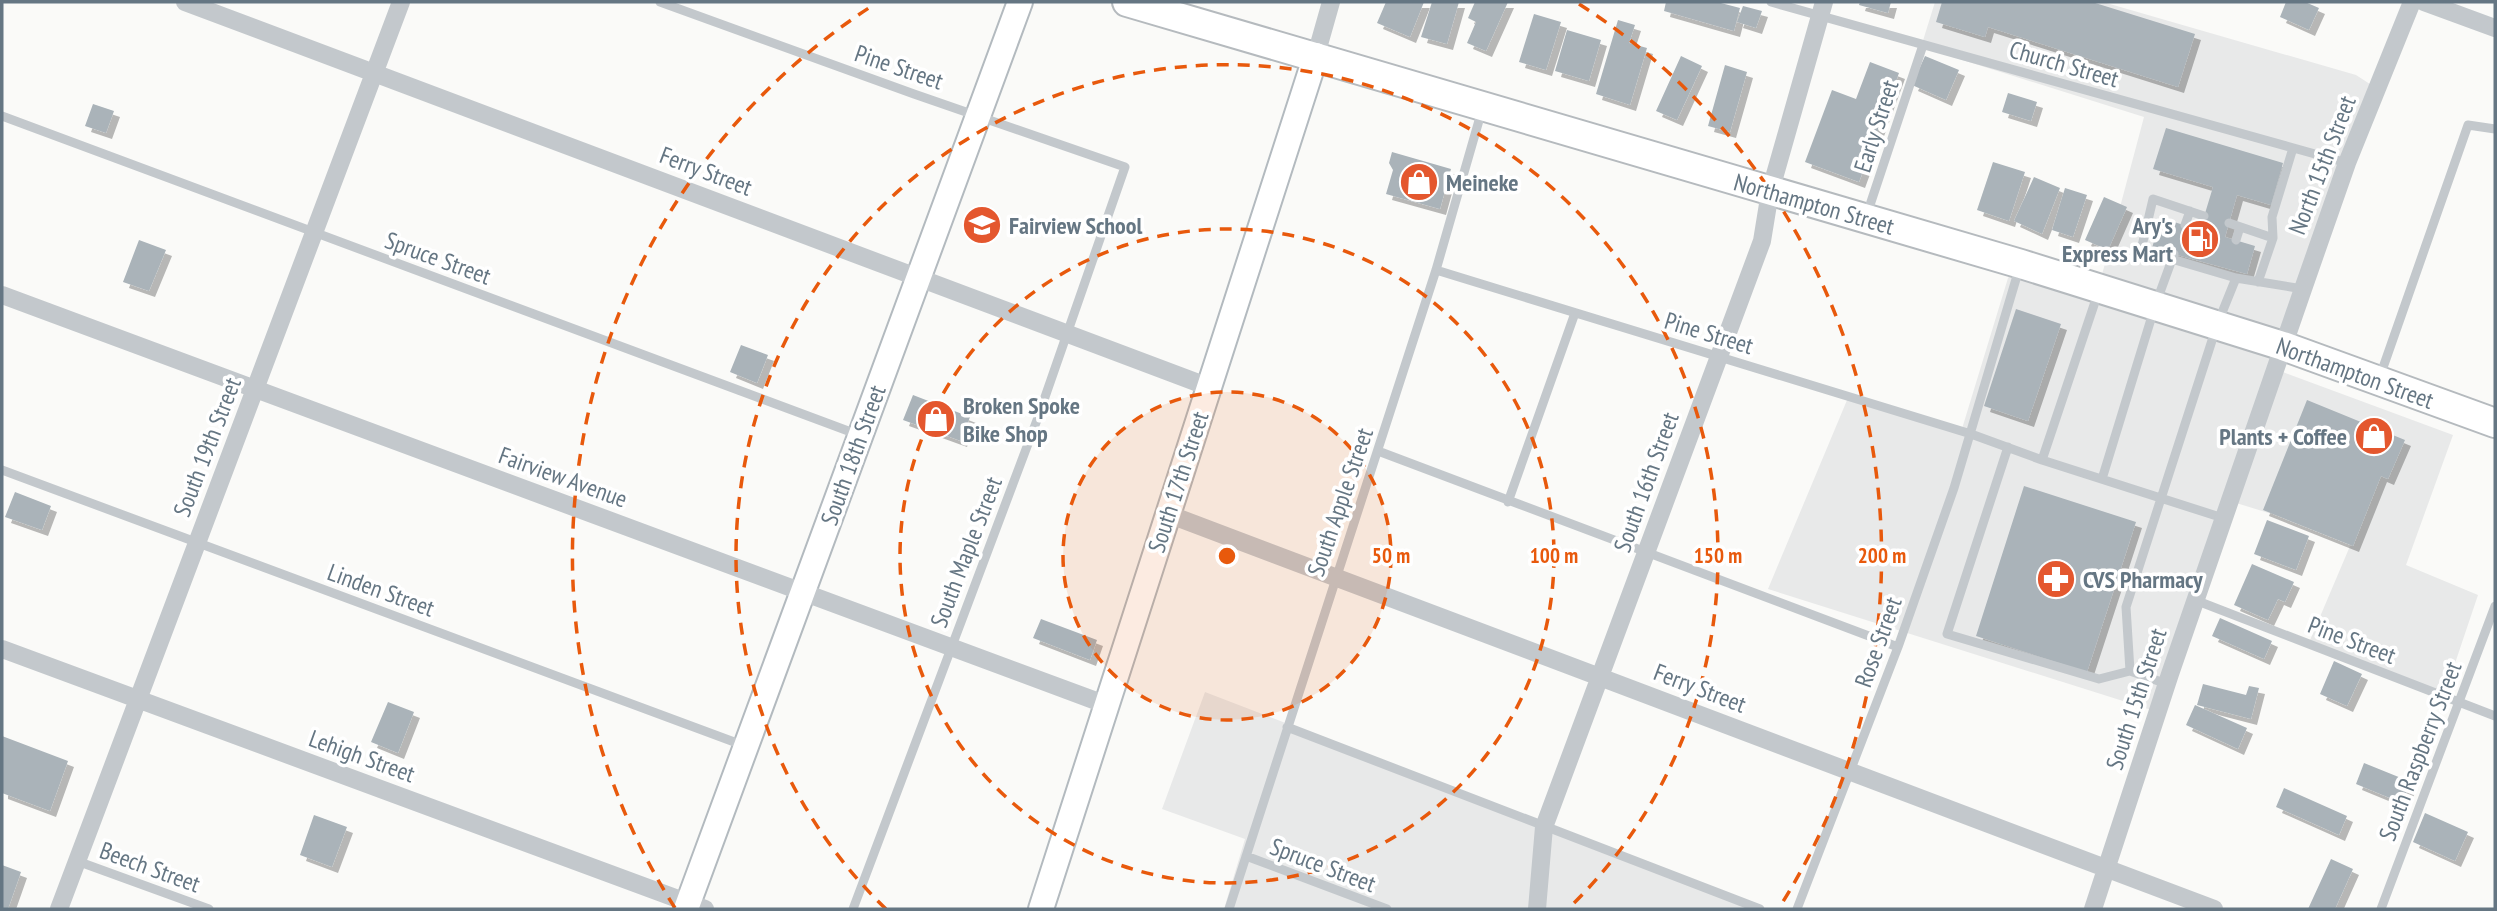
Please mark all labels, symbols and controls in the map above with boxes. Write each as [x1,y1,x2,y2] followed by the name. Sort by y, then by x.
[2006,34,2123,95] street label: Church Street
[851,37,948,97] street label: Pine Street
[1847,76,1906,176] street label: Early Street
[2281,91,2363,239] street label: North 15th Street
[656,139,757,203] street label: Ferry Street
[1398,161,1440,203] shop icon: Meineke
[1730,166,1898,242] street label: Northampton Street
[1446,167,1519,198] place label: Meineke
[961,204,1003,246] school or university icon: Fairview School
[1009,210,1142,241] place label: Fairview School
[2062,210,2173,269] place label: Ary's Express Mart
[2179,218,2221,260] fuel station icon: Ary's Express Mart
[381,225,496,292] street label: Spruce Street
[1661,305,1758,361] street label: Pine Street
[2272,330,2438,416] street label: Northampton Street
[166,373,248,521] street label: South 19th Street
[813,380,893,529] street label: South 18th Street
[963,390,1080,449] place label: Broken Spoke Bike Shop
[915,398,957,440] shop icon: Broken Spoke Bike Shop
[1141,407,1216,557] street label: South 17th Street
[1606,407,1686,556] street label: South 16th Street
[2353,415,2395,457] shop icon: Plants + Coffee
[2219,421,2347,452] place label: Plants + Coffee
[1300,423,1380,580] street label: South Apple Street
[495,439,631,515] street label: Fairview Avenue
[923,472,1009,632] street label: South Maple Street
[1372,542,1410,569] text: 50 m
[1530,542,1578,569] text: 100 m
[1694,542,1742,569] text: 150 m
[1858,542,1906,569] text: 200 m
[1215,544,1239,568] centre of rings
[323,556,439,624] street label: Linden Street
[2035,558,2077,600] pharmacy icon: CVS Pharmacy
[2083,564,2203,595] place label: CVS Pharmacy
[1847,592,1909,691] street label: Rose Street
[2304,609,2401,671] street label: Pine Street
[2099,624,2174,774] street label: South 15th Street
[1650,656,1751,720] street label: Ferry Street
[2372,657,2469,845] street label: South Raspberry Street
[305,723,419,790] street label: Lehigh Street
[1266,831,1381,899] street label: Spruce Street
[96,835,205,900] street label: Beech Street

